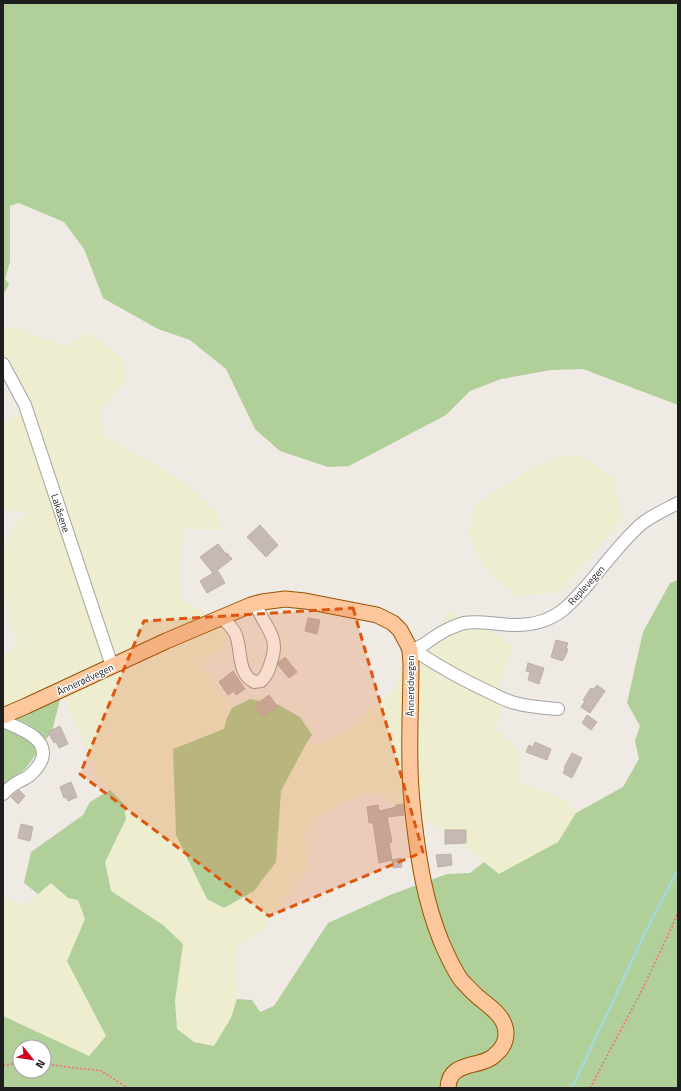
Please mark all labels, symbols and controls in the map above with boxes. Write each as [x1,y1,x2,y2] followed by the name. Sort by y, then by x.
[47,492,74,534] street label: Lakåsene
[564,562,608,609] street label: Replevegen
[403,655,418,717] street label: Ånnerødvegen
[54,660,116,699] street label: Ånnerødvegen
[12,1039,52,1079] north arrow
[32,1057,49,1071] text: N

